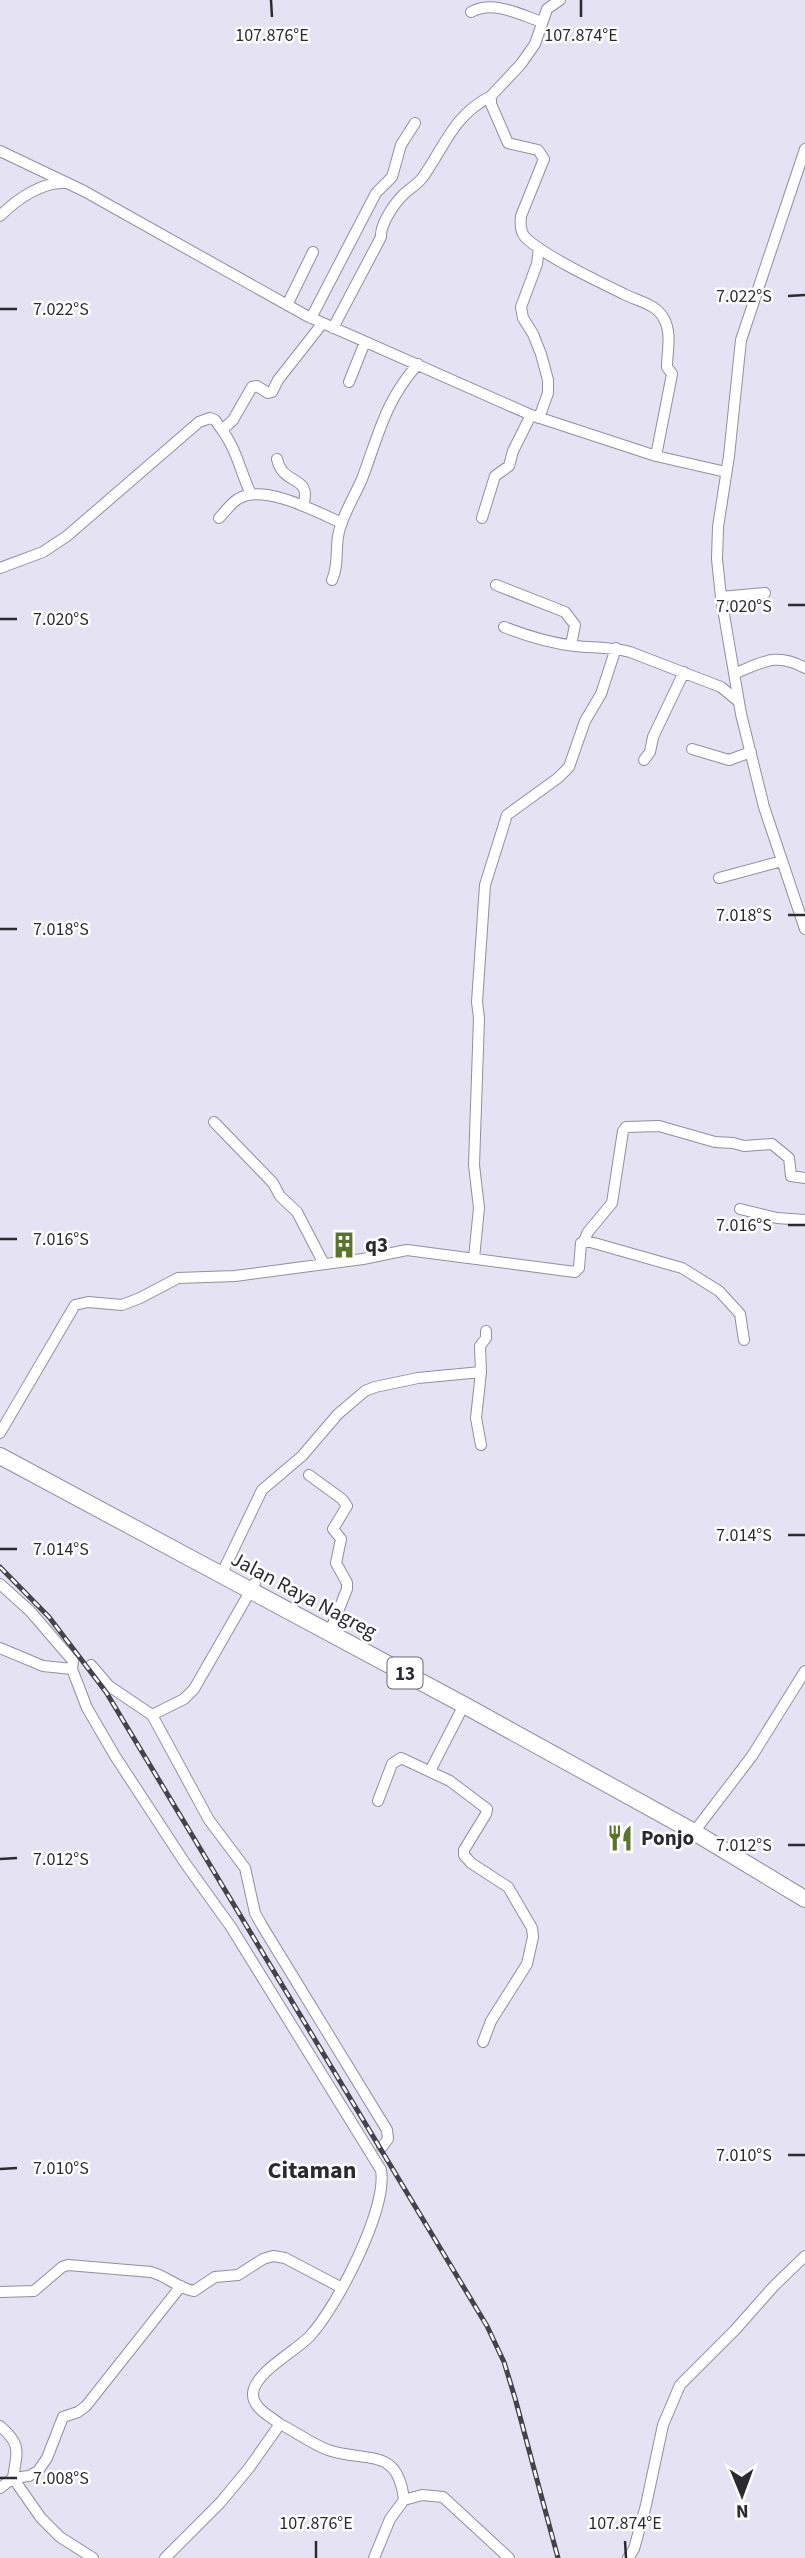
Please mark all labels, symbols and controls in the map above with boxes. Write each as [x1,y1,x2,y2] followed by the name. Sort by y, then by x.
[235,23,309,48] text: 107.876°E
[544,23,618,48] text: 107.874°E
[716,284,772,309] text: 7.022°S
[33,297,89,322] text: 7.022°S
[716,594,772,619] text: 7.020°S
[33,607,89,632] text: 7.020°S
[716,903,772,928] text: 7.018°S
[33,917,89,942] text: 7.018°S
[716,1213,772,1238] text: 7.016°S
[33,1227,89,1252] text: 7.016°S
[329,1230,359,1260] building icon: q3
[365,1230,388,1260] place label: q3
[716,1523,772,1548] text: 7.014°S
[33,1537,89,1562] text: 7.014°S
[226,1544,383,1646] street label: Jalan Raya Nagreg
[388,1658,422,1688] road number: 13
[605,1823,635,1853] restaurant icon: Ponjo
[641,1823,694,1853] place label: Ponjo
[716,1833,772,1858] text: 7.012°S
[33,1847,89,1872] text: 7.012°S
[716,2143,772,2168] text: 7.010°S
[268,2153,356,2188] district label: Citaman
[33,2156,89,2181] text: 7.010°S
[707,2460,777,2530] north arrow
[33,2466,89,2491] text: 7.008°S
[736,2497,749,2524] text: N
[279,2511,353,2536] text: 107.876°E
[588,2511,662,2536] text: 107.874°E

